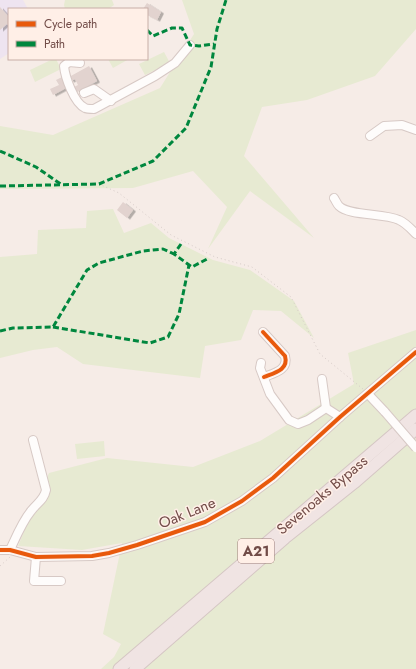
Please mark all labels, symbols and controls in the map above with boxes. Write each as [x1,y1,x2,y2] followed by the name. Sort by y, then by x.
[8,8,148,60] legend
[44,15,97,33] text: Cycle path
[44,35,65,53] text: Path
[272,450,372,540] street label: Sevenoaks Bypass
[155,492,219,534] street label: Oak Lane
[238,539,274,563] road number: A21

